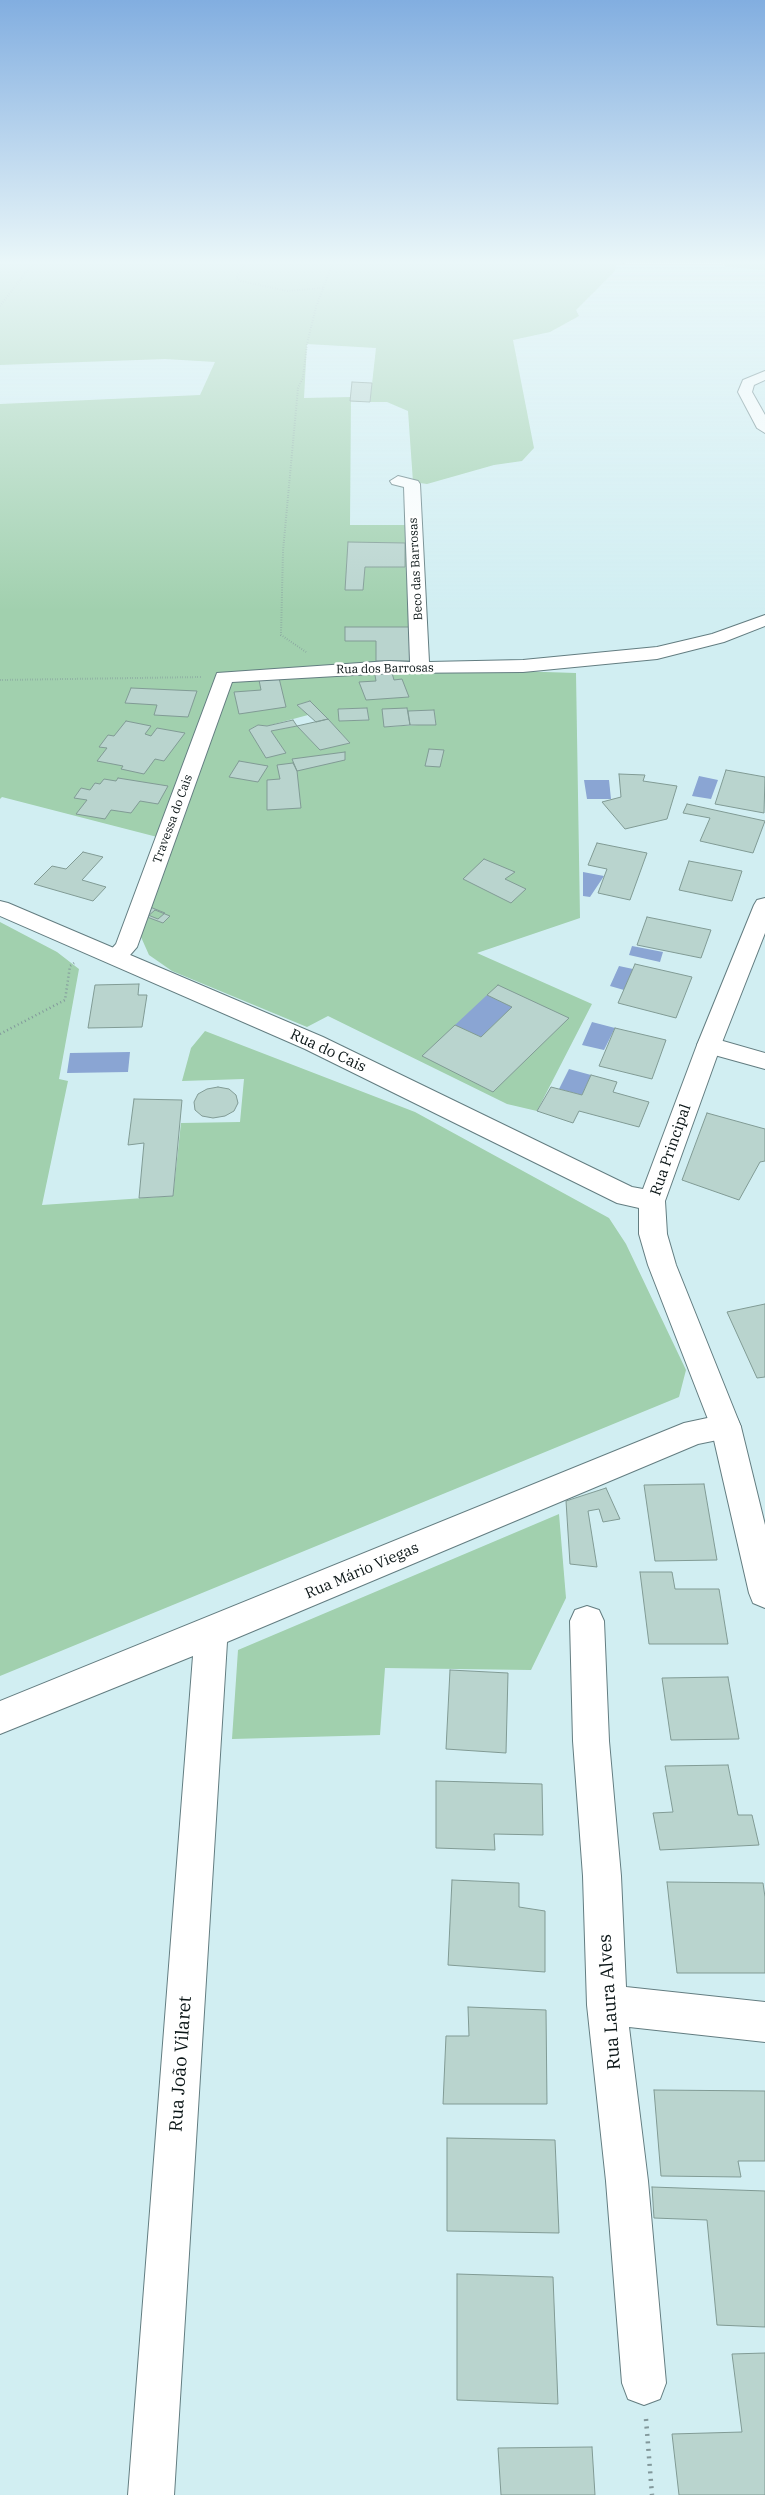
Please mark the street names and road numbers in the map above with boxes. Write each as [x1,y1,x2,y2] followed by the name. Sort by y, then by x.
[406,517,426,621] street label: Beco das Barrosas
[336,661,434,677] street label: Rua dos Barrosas
[150,772,196,866] street label: Travessa do Cais
[287,1026,369,1076] street label: Rua do Cais
[647,1102,695,1198] street label: Rua Principal
[303,1539,421,1603] street label: Rua Mário Viegas
[594,1933,626,2071] street label: Rua Laura Alves
[165,1995,197,2133] street label: Rua João Vilaret

